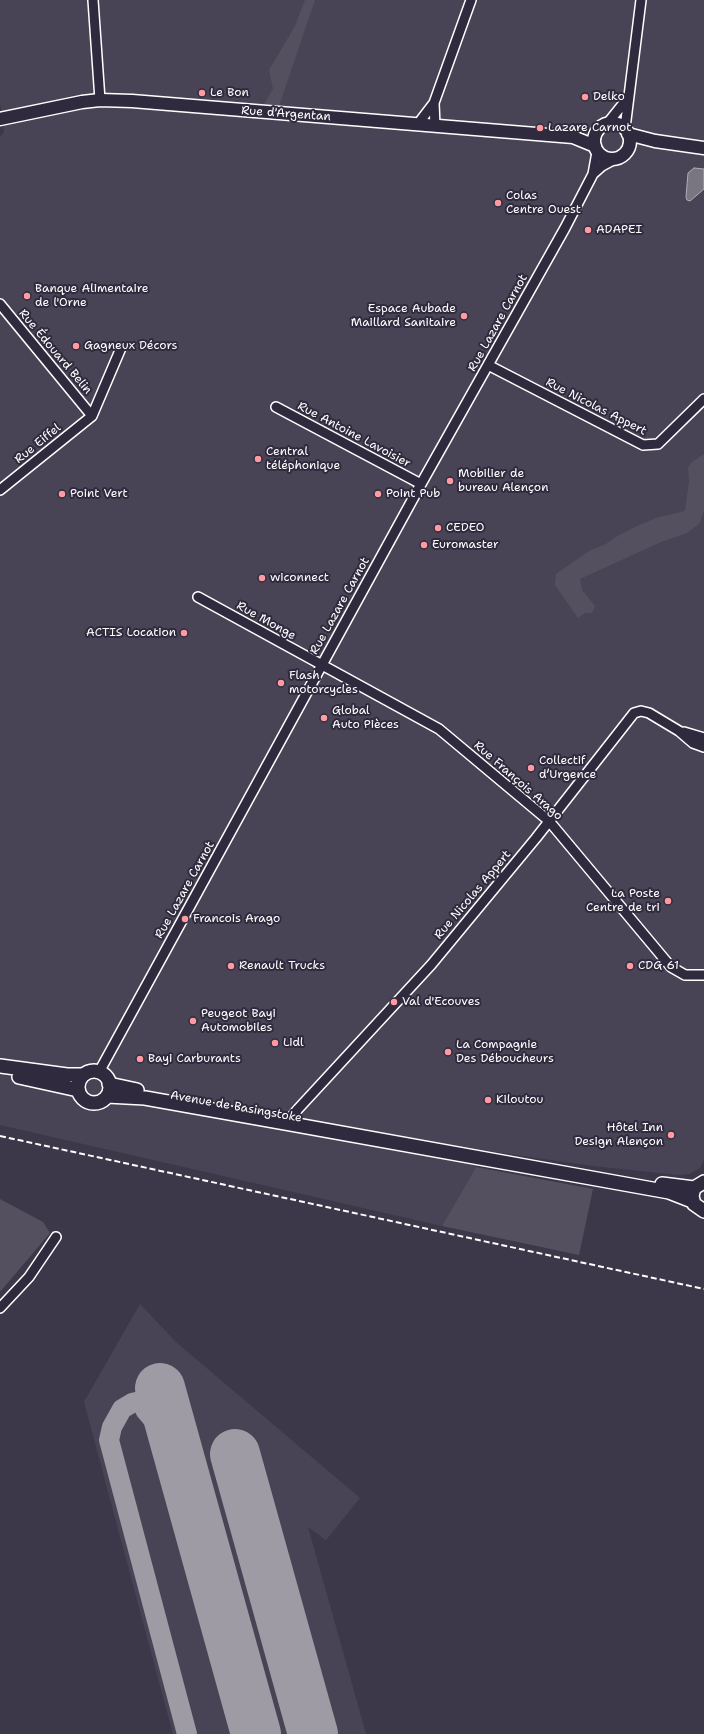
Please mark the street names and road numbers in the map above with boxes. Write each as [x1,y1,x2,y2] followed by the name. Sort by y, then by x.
[241,104,331,124] street label: Rue d'Argentan
[465,272,531,374] street label: Rue Lazare Carnot
[15,307,95,397] street label: Rue Édouard Belin
[543,375,649,439] street label: Rue Nicolas Appert
[295,399,413,471] street label: Rue Antoine Lavoisier
[12,421,64,467] street label: Rue Eiffel
[307,555,373,657] street label: Rue Lazare Carnot
[234,599,298,643] street label: Rue Monge
[471,739,565,823] street label: Rue François Arago
[152,839,218,941] street label: Rue Lazare Carnot
[432,848,514,942] street label: Rue Nicolas Appert
[169,1088,303,1126] street label: Avenue de Basingstoke

